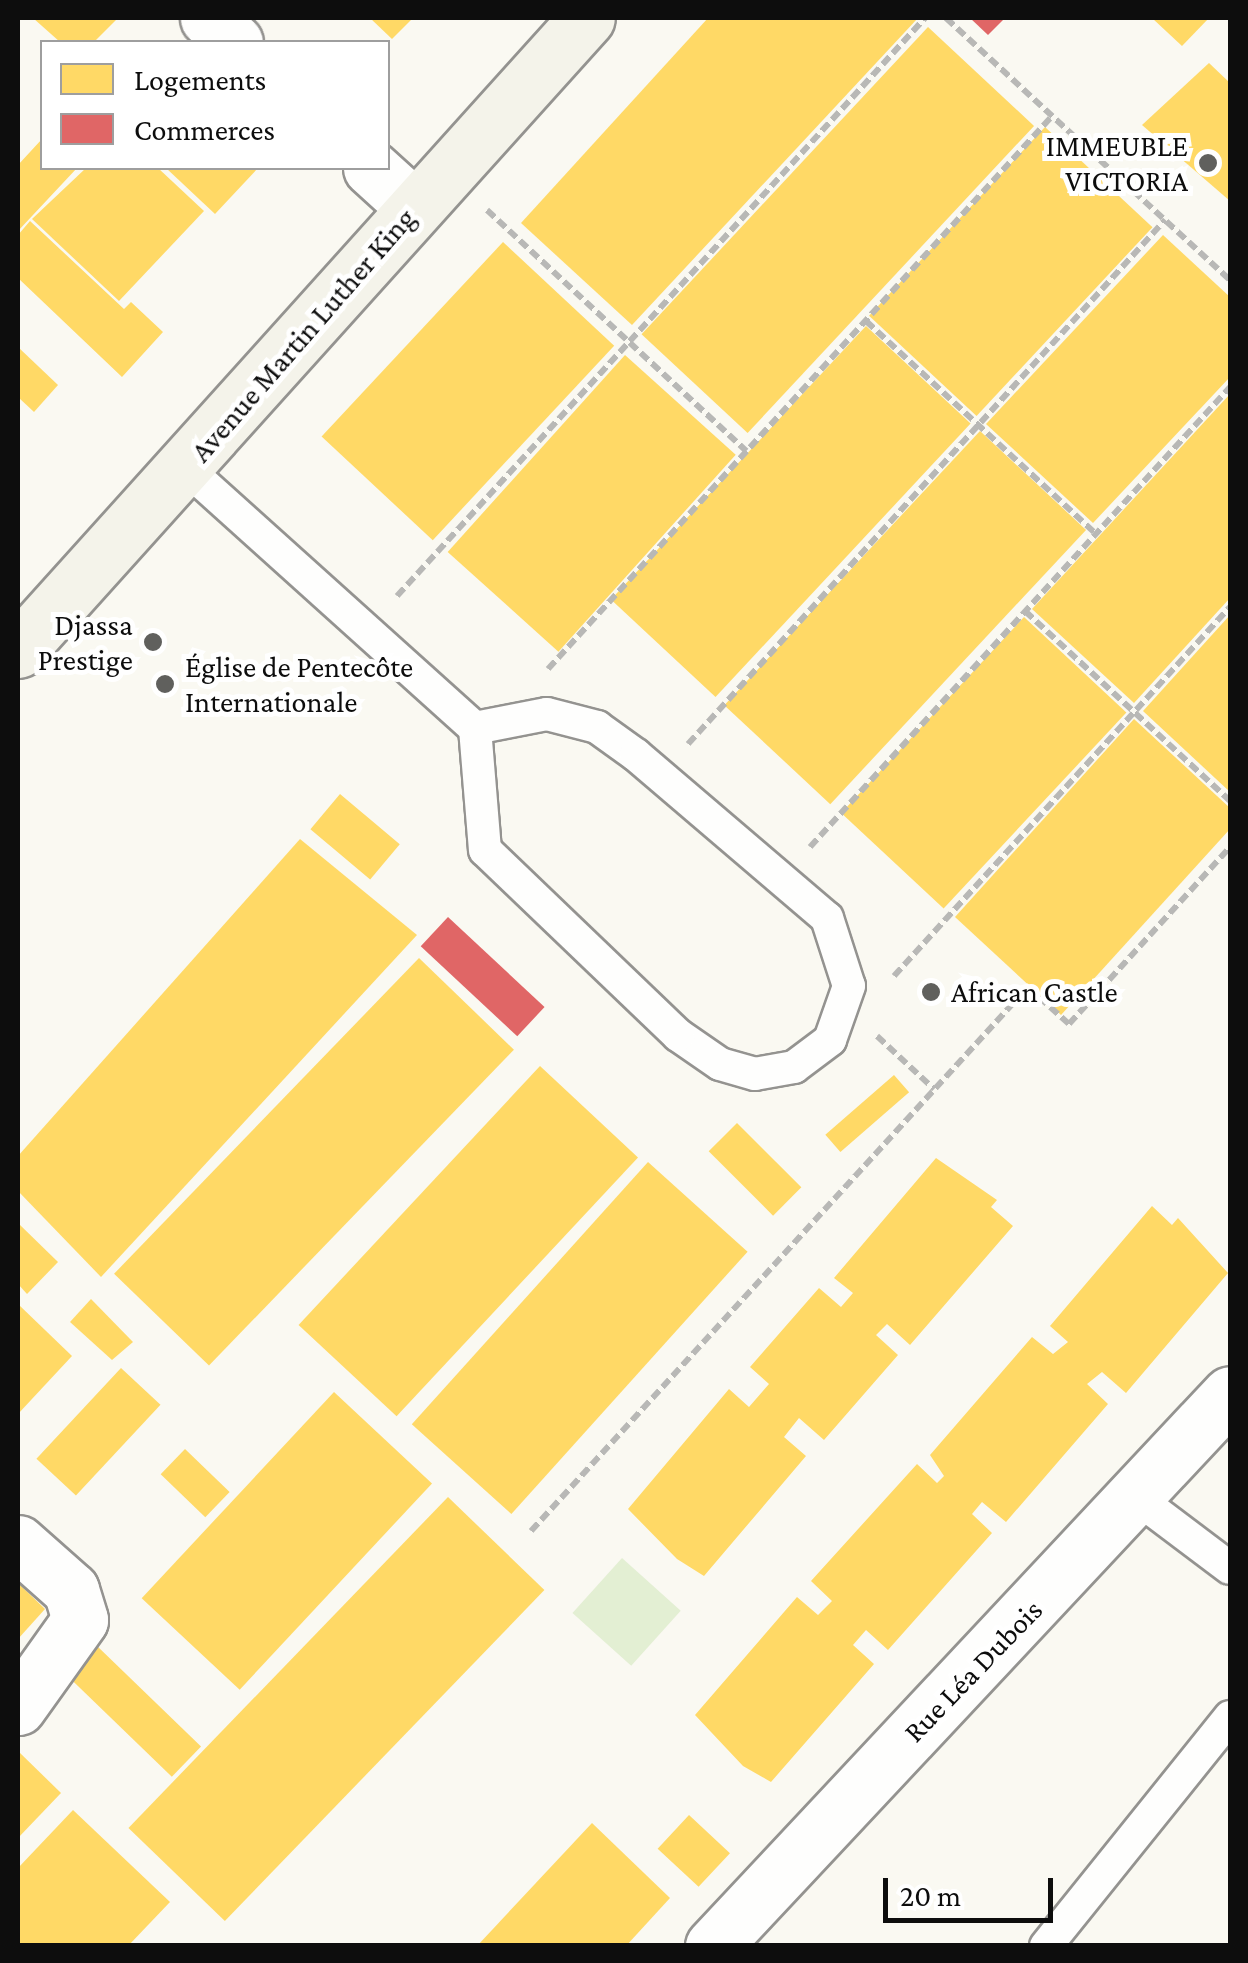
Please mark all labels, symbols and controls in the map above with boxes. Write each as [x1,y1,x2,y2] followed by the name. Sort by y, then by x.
[40,40,390,170] legend
[134,63,266,96] text: Logements
[134,113,275,146] text: Commerces
[1046,128,1188,198] place label: IMMEUBLE VICTORIA
[1197,152,1219,174] marker: IMMEUBLE VICTORIA
[183,201,423,469] street label: Avenue Martin Luther King
[38,607,133,678] place label: Djassa Prestige
[142,631,164,653] marker: Djassa Prestige
[185,649,413,720] place label: Église de Pentecôte Internationale
[154,673,176,695] marker: Église de Pentecôte Internationale
[951,974,1118,1010] place label: African Castle
[920,981,942,1003] marker: African Castle
[896,1592,1050,1750] street label: Rue Léa Dubois
[888,1858,1058,1920] scale bar
[900,1879,961,1912] text: 20 m

